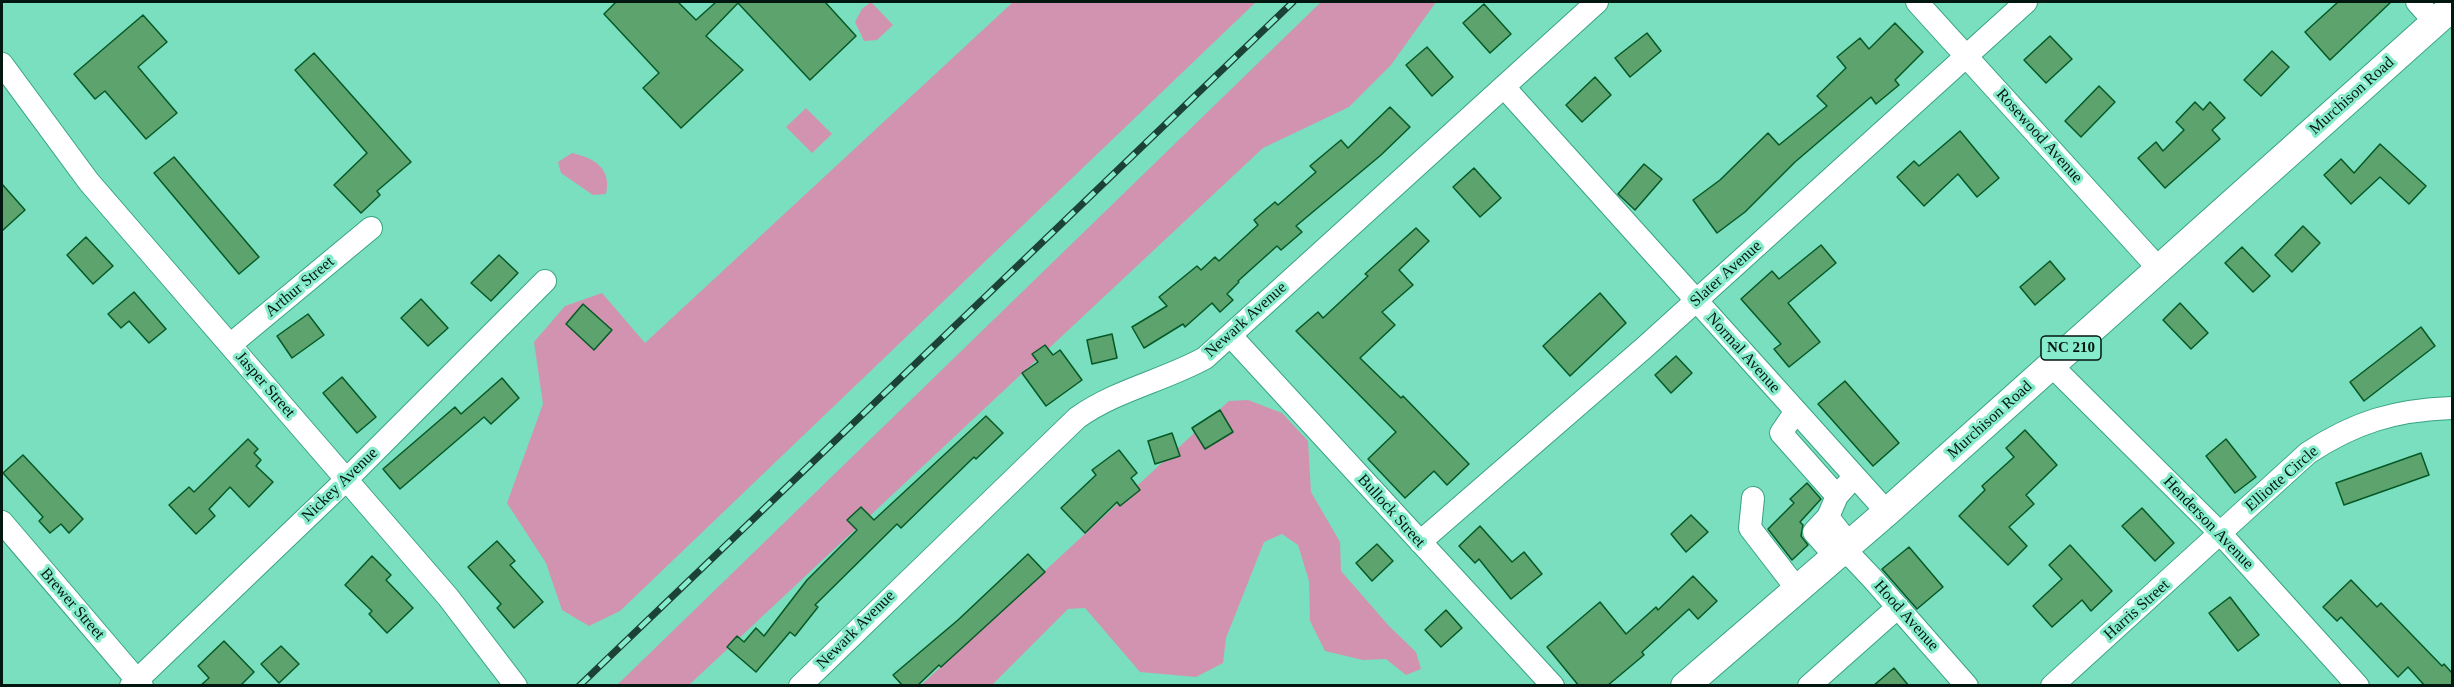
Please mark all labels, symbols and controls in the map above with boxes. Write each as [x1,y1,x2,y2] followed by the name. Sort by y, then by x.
[2306,53,2398,139] street label: Murchison Road
[1992,85,2086,187] street label: Rosewood Avenue
[1686,237,1766,311] street label: Slater Avenue
[262,253,338,321] street label: Arthur Street
[1201,278,1291,362] street label: Newark Avenue
[1702,309,1784,397] street label: Normal Avenue
[2041,336,2101,360] road number: NC 210
[231,348,299,422] street label: Jasper Street
[1944,377,2036,463] street label: Murchison Road
[2242,442,2322,516] street label: Elliotte Circle
[298,444,382,526] street label: Nickey Avenue
[1353,470,1429,552] street label: Bullock Street
[2159,472,2257,574] street label: Henderson Avenue
[36,564,108,644] street label: Brewer Street
[2100,576,2174,644] street label: Harris Street
[1869,577,1943,655] street label: Hood Avenue
[813,587,899,673] street label: Newark Avenue

